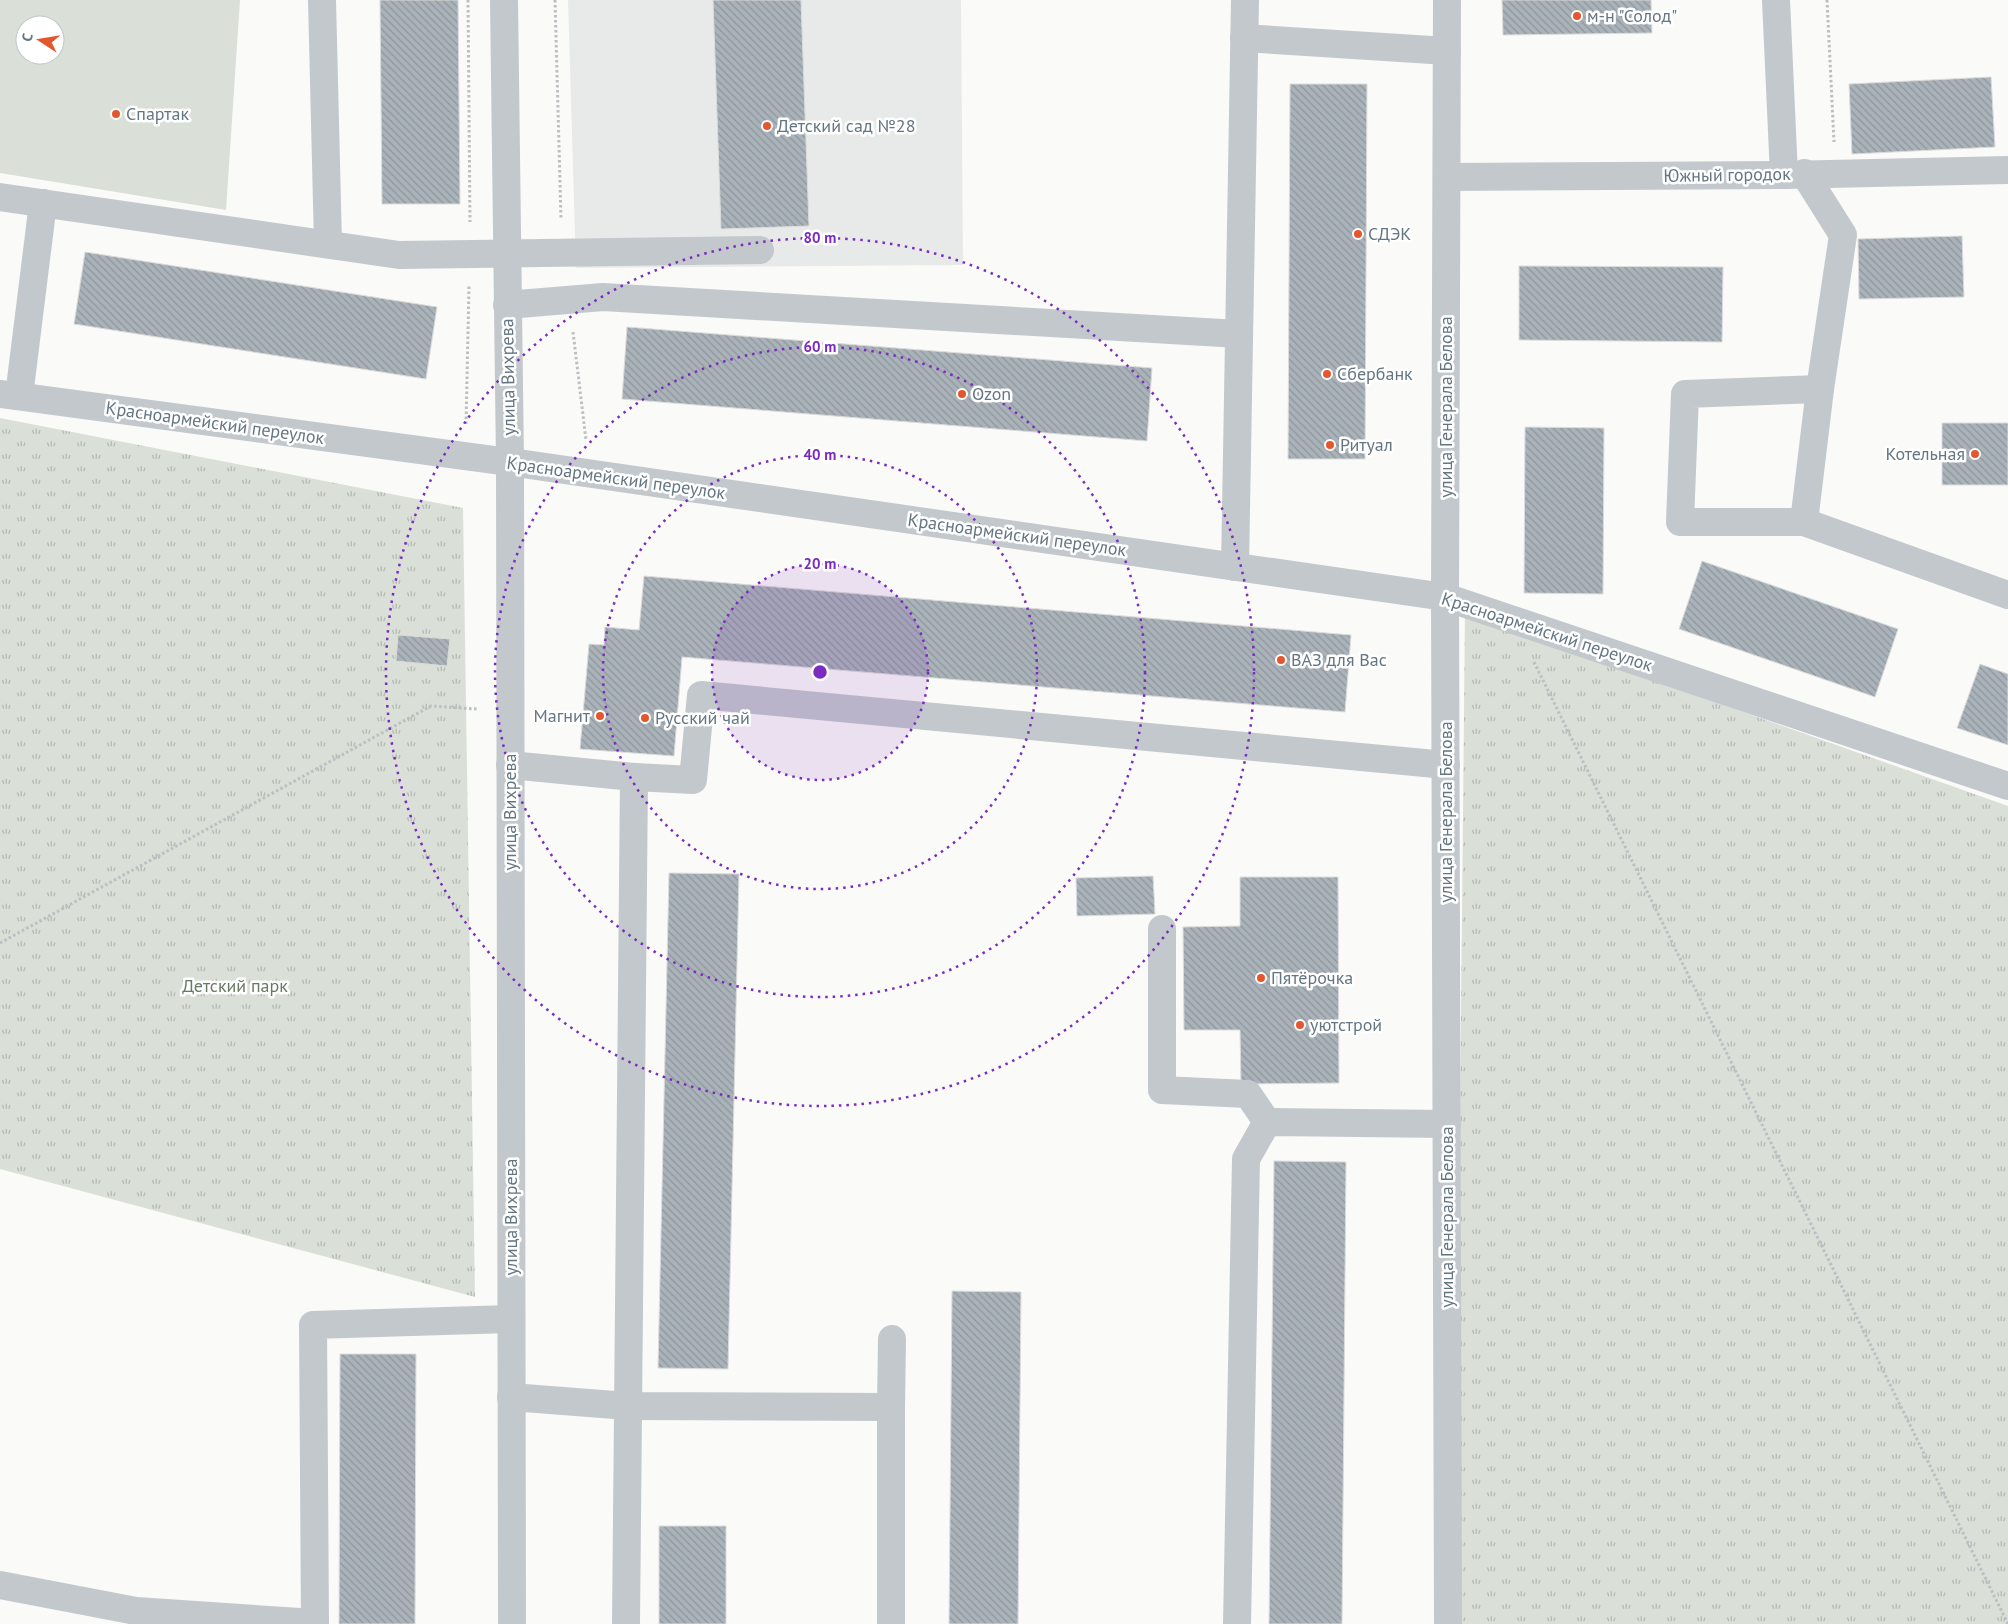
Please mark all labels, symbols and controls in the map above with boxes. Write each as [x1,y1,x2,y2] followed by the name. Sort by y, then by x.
[1587,4,1677,27] place label: м-н "Солод"
[1571,10,1583,22] marker: м-н "Солод"
[15,15,65,65] north arrow
[18,31,37,43] text: С
[126,102,189,125] place label: Спартак
[110,108,122,120] marker: Спартак
[777,114,915,137] place label: Детский сад №28
[761,120,773,132] marker: Детский сад №28
[1663,162,1791,187] street label: Южный городок
[1368,222,1411,245] place label: СДЭК
[804,228,836,247] text: 80 m
[1352,228,1364,240] marker: СДЭК
[1434,316,1457,498] street label: улица Генерала Белова
[495,318,520,436] street label: улица Вихрева
[804,337,836,356] text: 60 m
[1337,362,1413,385] place label: Сбербанк
[1321,368,1333,380] marker: Сбербанк
[972,382,1011,405] place label: Ozon
[956,388,968,400] marker: Ozon
[104,396,326,449] street label: Красноармейский переулок
[1340,433,1393,456] place label: Ритуал
[1324,439,1336,451] marker: Ритуал
[1886,442,1965,465] place label: Котельная
[804,445,836,464] text: 40 m
[1969,448,1981,460] marker: Котельная
[505,451,727,504] street label: Красноармейский переулок
[906,508,1128,561] street label: Красноармейский переулок
[804,554,836,573] text: 20 m
[1439,587,1656,677] street label: Красноармейский переулок
[1291,648,1387,671] place label: ВАЗ для Вас
[1275,654,1287,666] marker: ВАЗ для Вас
[811,663,829,681] centre of rings
[533,704,591,727] place label: Магнит
[655,706,750,729] place label: Русский чай
[594,710,606,722] marker: Магнит
[639,712,651,724] marker: Русский чай
[1434,721,1457,903] street label: улица Генерала Белова
[498,753,521,871] street label: улица Вихрева
[1271,966,1353,989] place label: Пятёрочка
[1255,972,1267,984] marker: Пятёрочка
[182,974,288,997] park label: Детский парк
[1310,1013,1382,1036] place label: уютстрой
[1294,1019,1306,1031] marker: уютстрой
[1435,1126,1458,1308] street label: улица Генерала Белова
[499,1158,522,1276] street label: улица Вихрева

